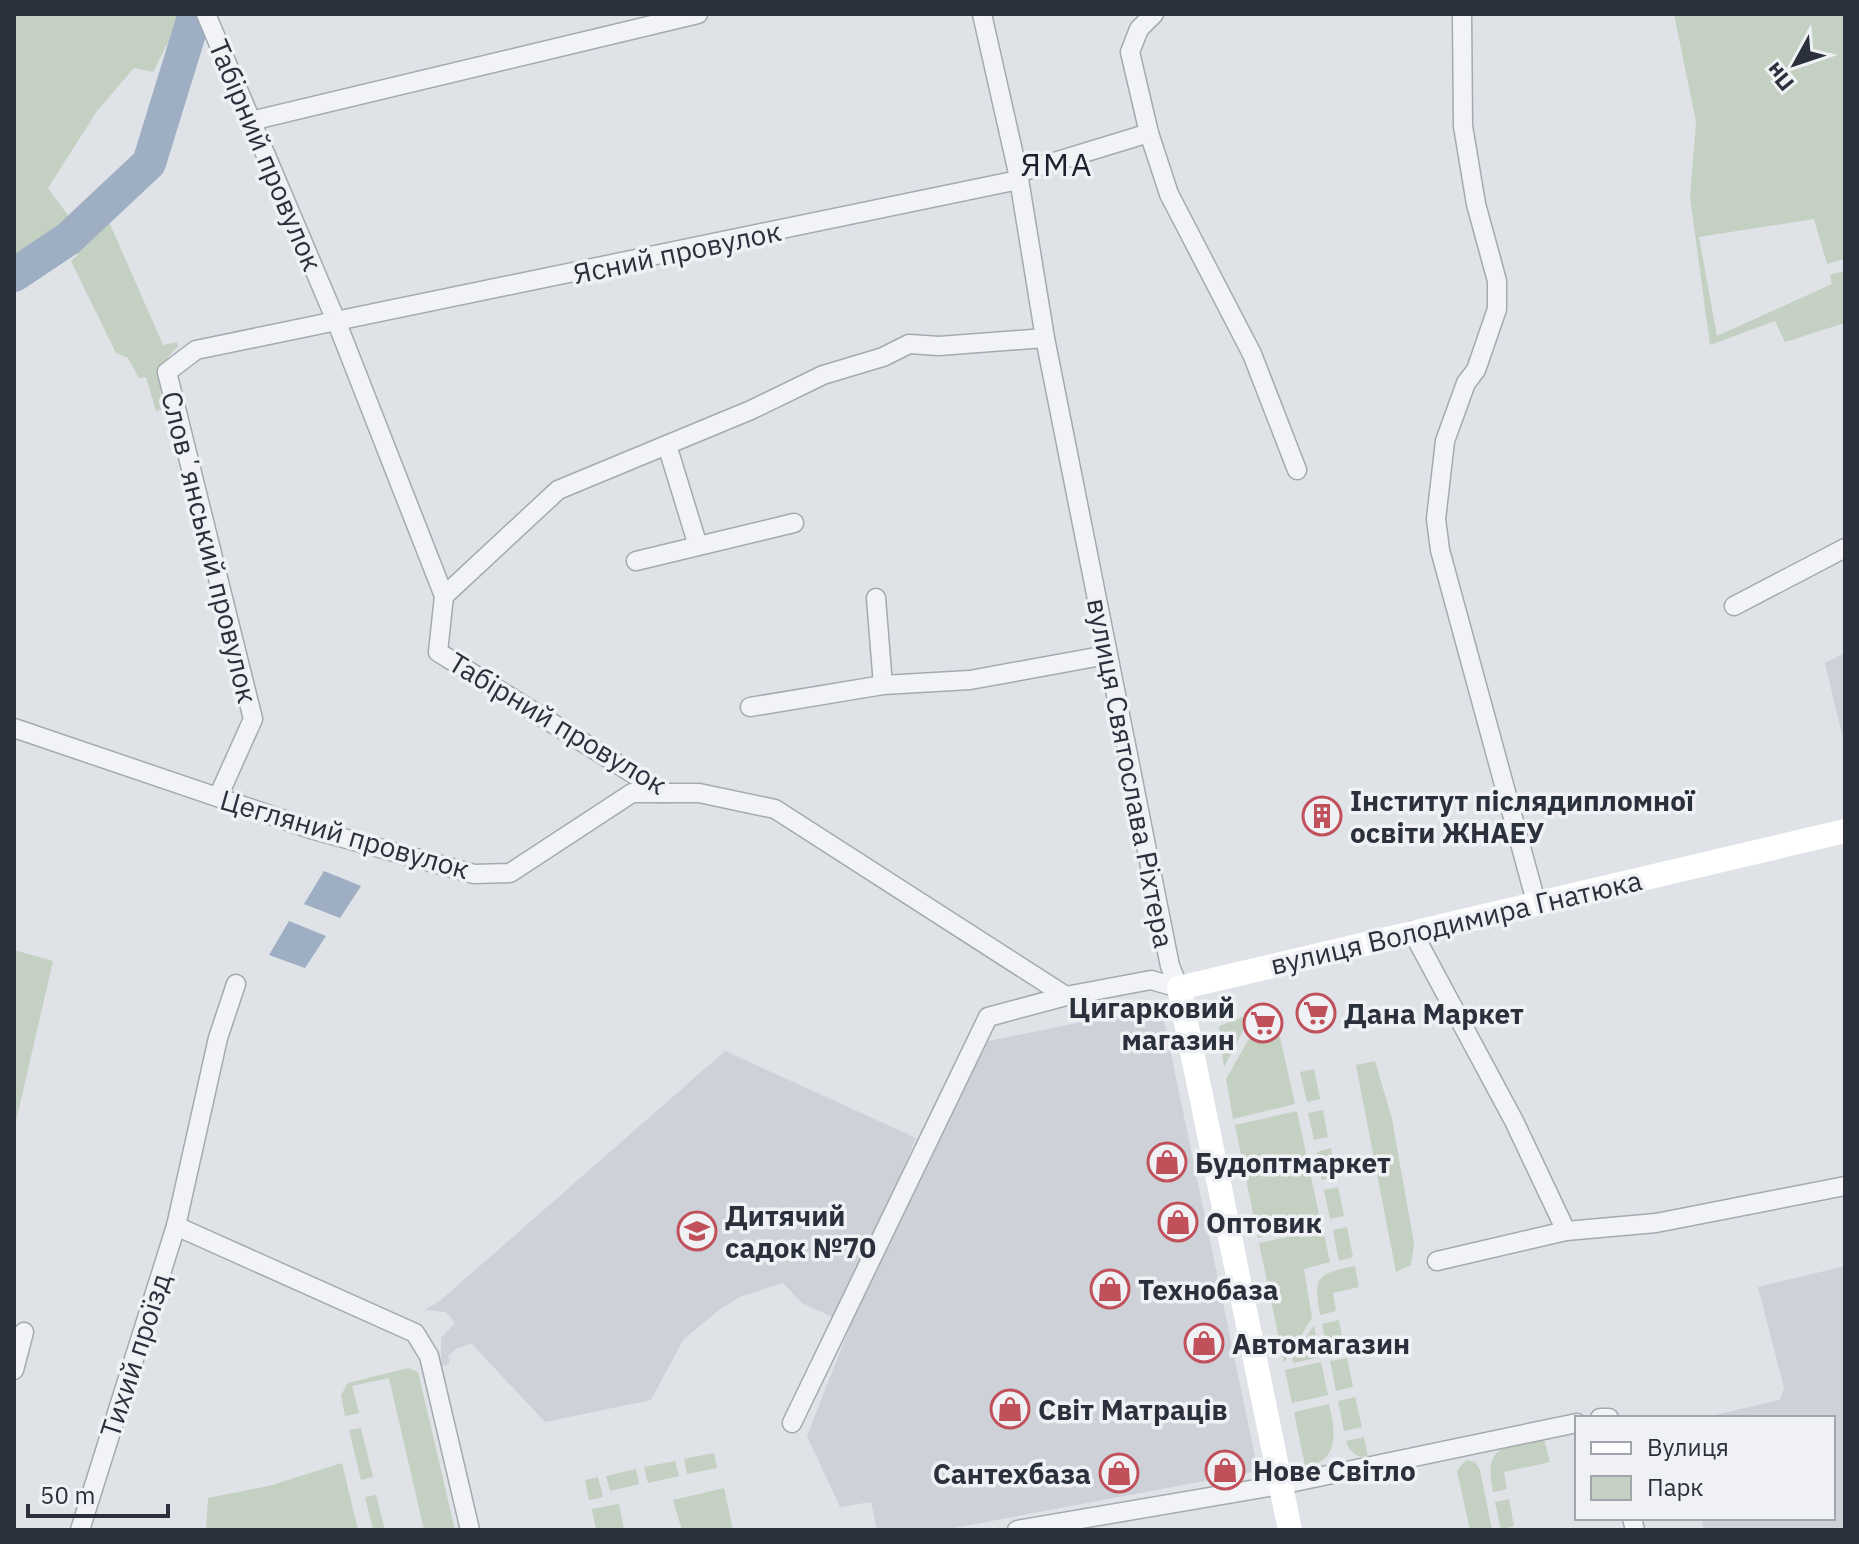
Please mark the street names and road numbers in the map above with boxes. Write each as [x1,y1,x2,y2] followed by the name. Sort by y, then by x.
[201,34,331,276] street label: Табірний провулок
[570,212,784,292] street label: Ясний провулок
[153,387,267,707] street label: Словʼянський провулок
[1079,595,1183,951] street label: вулиця Святослава Ріхтера
[442,643,674,803] street label: Табірний провулок
[216,781,474,887] street label: Цегляний провулок
[1267,861,1645,983] street label: вулиця Володимира Гнатюка
[91,1268,179,1442] street label: Тихий проїзд

